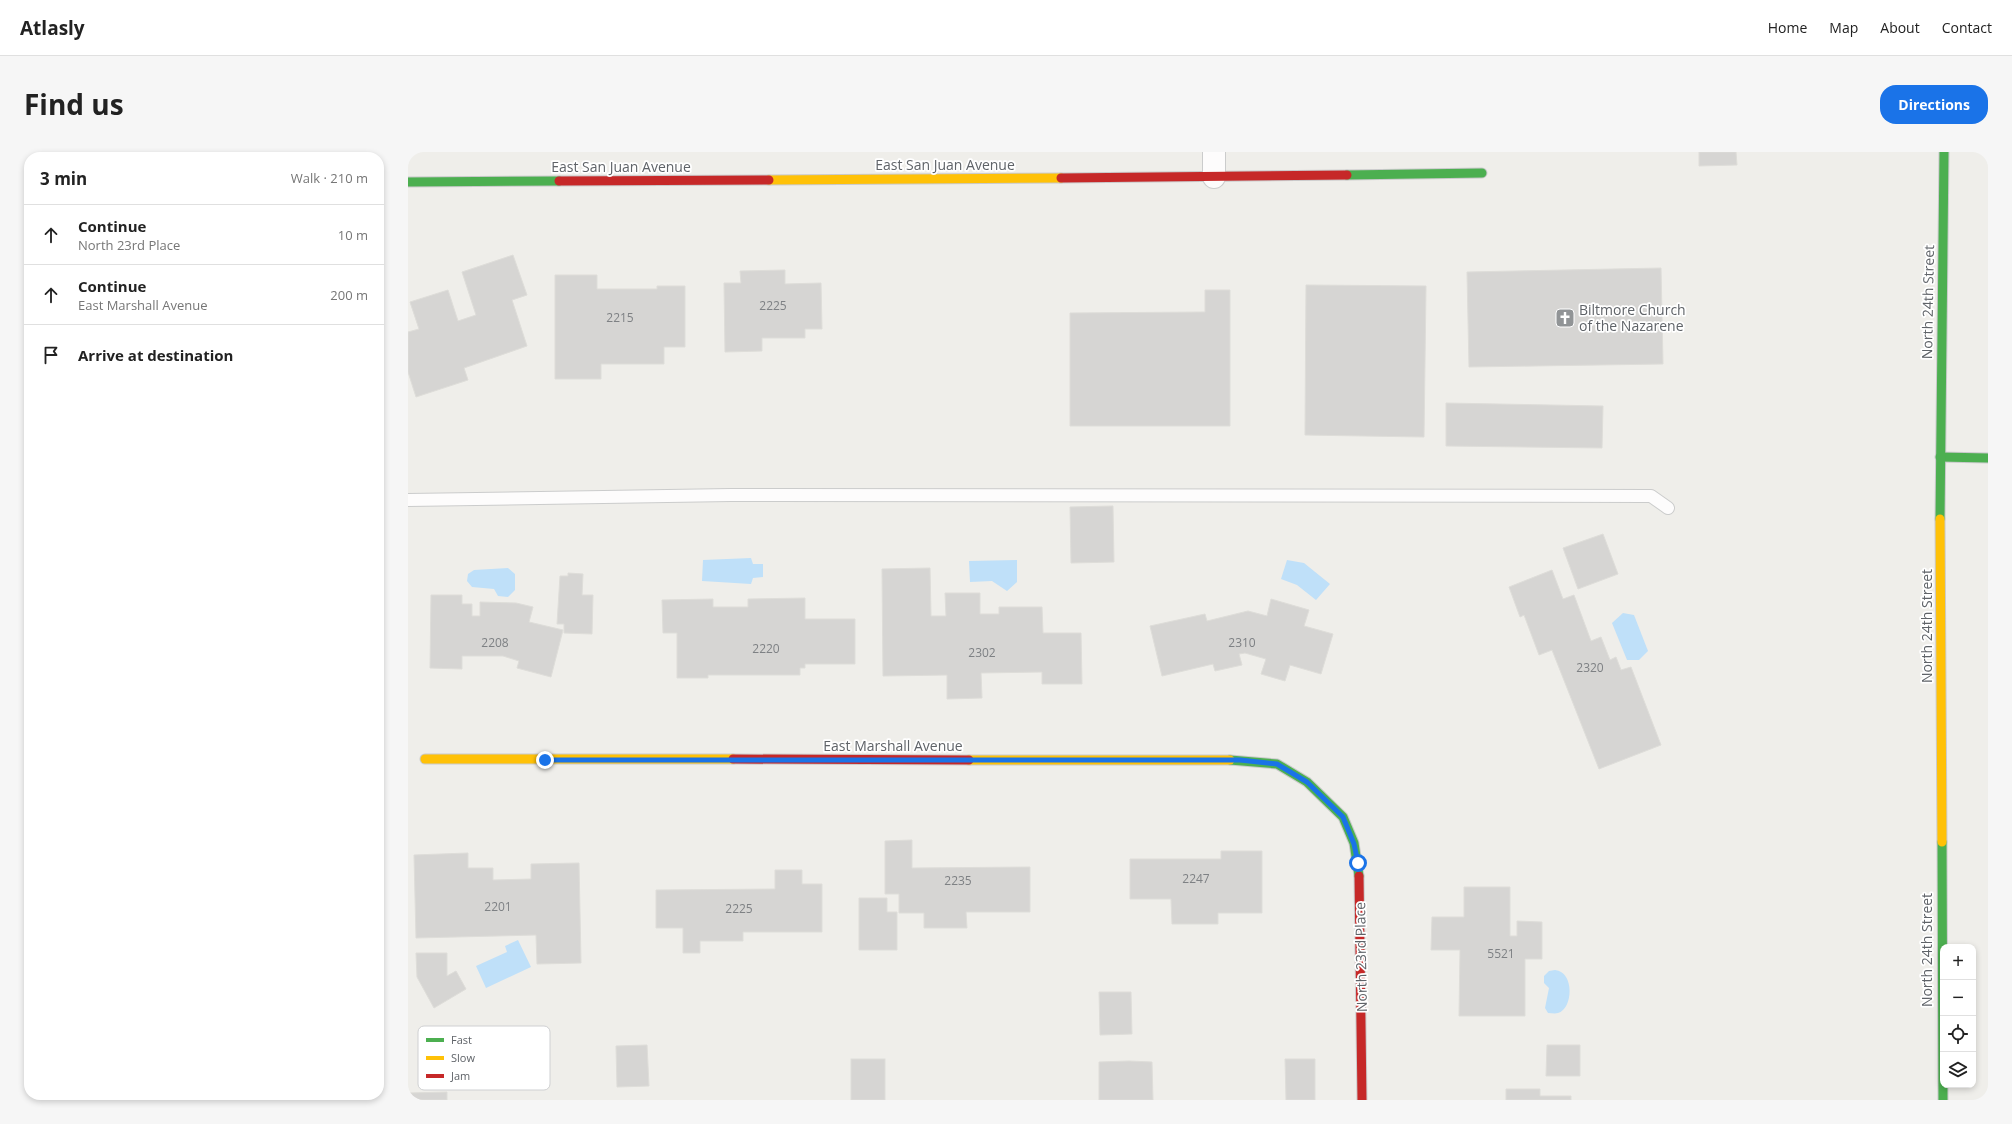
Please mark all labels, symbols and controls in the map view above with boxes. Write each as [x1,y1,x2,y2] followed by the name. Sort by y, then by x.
[20,15,85,41] text: Atlasly
[1768,18,1807,37] text: Home
[1829,18,1858,37] text: Map
[1880,18,1920,37] text: About
[1942,18,1992,37] text: Contact
[24,85,124,123] text: Find us
[1880,85,1988,124] button: Directions
[875,155,1015,174] street label: East San Juan Avenue
[551,157,691,176] street label: East San Juan Avenue
[40,167,87,190] text: 3 min
[291,169,368,187] text: Walk · 210 m
[78,216,146,236] text: Continue
[40,224,62,246] icon: ahead
[338,226,368,244] text: 10 m
[78,236,180,254] text: North 23rd Place
[1917,245,1938,359] street label: North 24th Street
[78,276,146,296] text: Continue
[40,284,62,306] icon: ahead
[330,286,368,304] text: 200 m
[78,296,207,314] text: East Marshall Avenue
[759,297,787,314] house number: 2225
[1579,300,1686,335] place label: Biltmore Church of the Nazarene
[1554,307,1576,329] church icon: Biltmore Church of the Nazarene
[606,309,634,326] house number: 2215
[40,344,62,366] icon: arrive
[78,345,233,365] text: Arrive at destination
[1917,569,1936,683] street label: North 24th Street
[481,634,509,651] house number: 2208
[1228,634,1256,651] house number: 2310
[752,640,780,657] house number: 2220
[968,644,996,661] house number: 2302
[1576,659,1604,676] house number: 2320
[823,736,963,755] street label: East Marshall Avenue
[536,751,554,769] route end
[1349,854,1367,872] route start
[1182,870,1210,887] house number: 2247
[944,872,972,889] house number: 2235
[1917,893,1936,1007] street label: North 24th Street
[484,898,512,915] house number: 2201
[725,900,753,917] house number: 2225
[1350,902,1371,1012] street label: North 23rd Place
[1940,944,1976,1088] map controls
[1940,944,1976,980] button: +
[1487,945,1515,962] house number: 5521
[1940,980,1976,1016] button: −
[1940,1016,1976,1052] button: locate
[418,1026,550,1090] legend
[451,1032,472,1047] text: Fast
[451,1050,475,1065] text: Slow
[1940,1052,1976,1088] button: layers
[450,1068,470,1083] text: Jam

